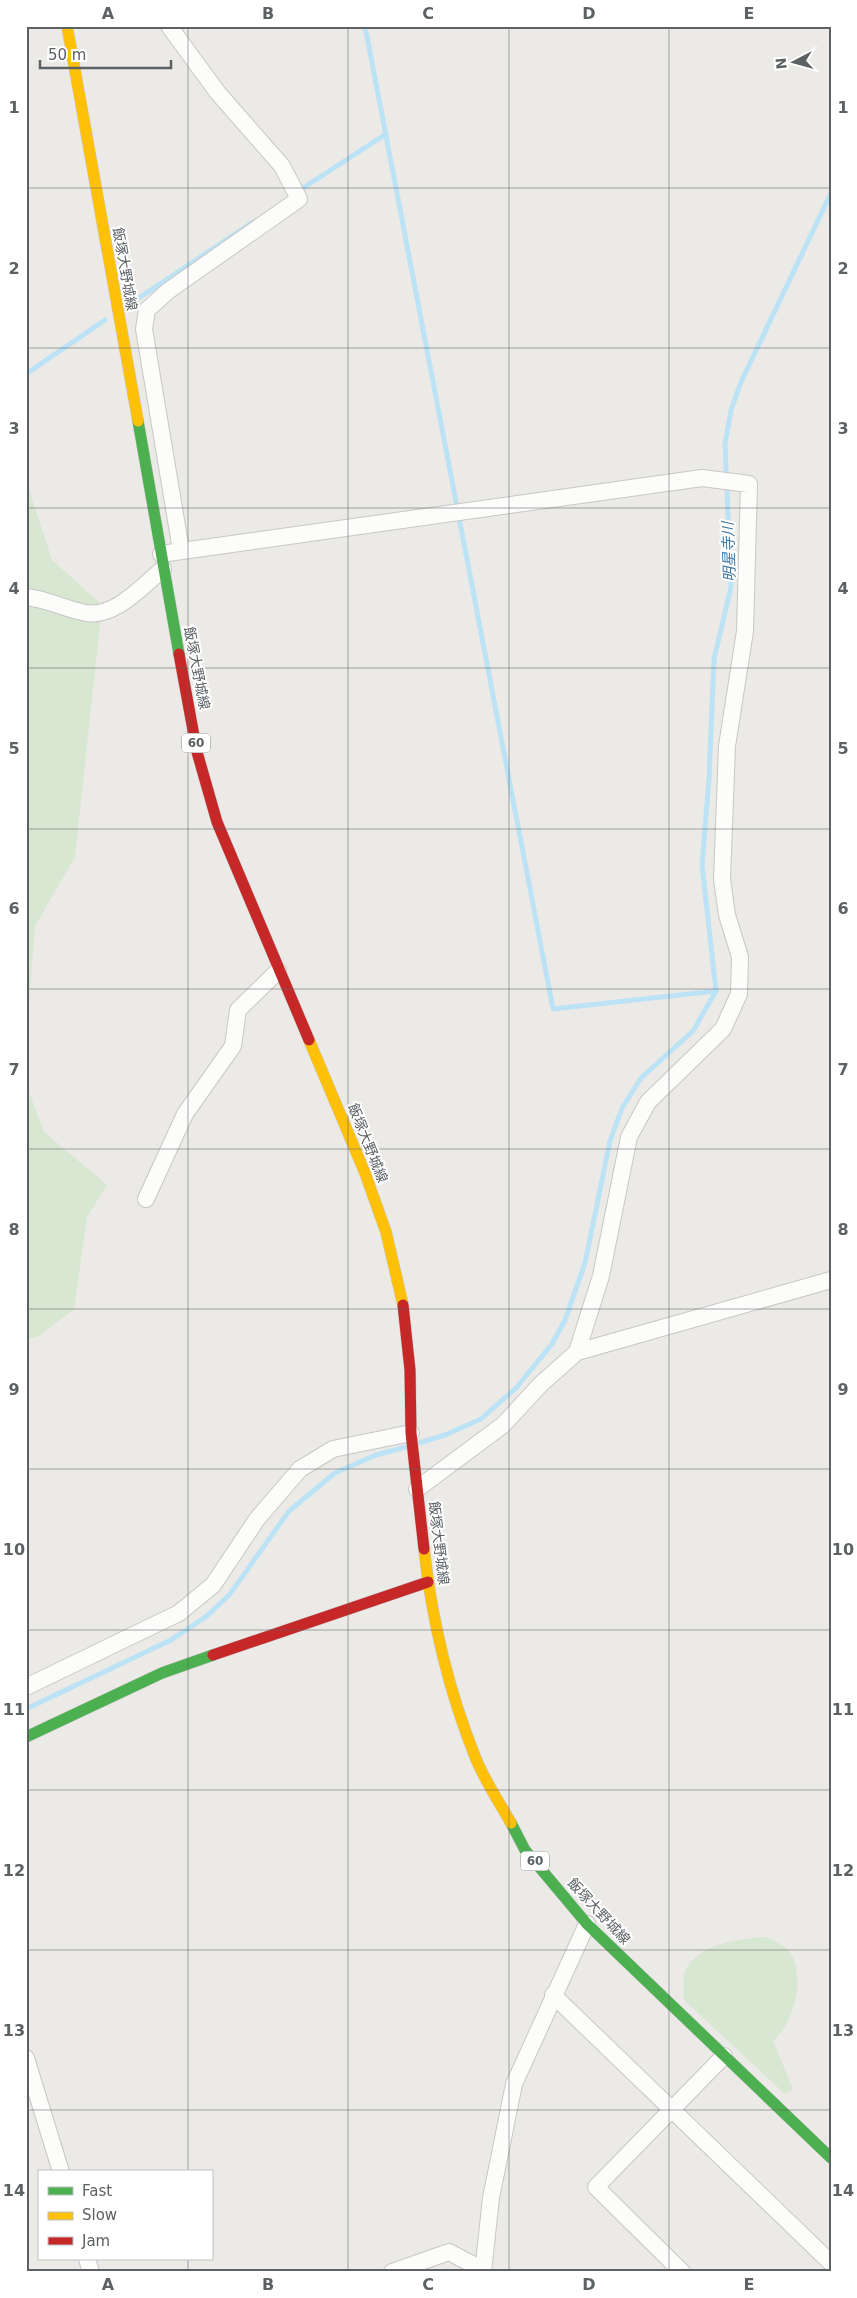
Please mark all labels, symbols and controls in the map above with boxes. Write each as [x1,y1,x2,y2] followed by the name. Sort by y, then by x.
[102,4,115,23] text: A
[262,4,274,23] text: B
[422,4,434,23] text: C
[582,4,596,23] text: D
[744,4,754,23] text: E
[40,38,171,70] scale bar
[770,38,820,88] north arrow
[48,46,86,64] text: 50 m
[773,57,790,70] text: N
[8,98,20,117] text: 1
[837,98,849,117] text: 1
[110,226,140,312] street label: 飯塚大野城線
[8,259,20,278] text: 2
[837,259,849,278] text: 2
[8,419,20,438] text: 3
[837,419,849,438] text: 3
[719,520,739,582] water label: 明星寺川
[8,579,20,598] text: 4
[837,579,849,598] text: 4
[181,625,213,711] street label: 飯塚大野城線
[182,734,210,752] road number: 60
[8,739,20,758] text: 5
[837,739,849,758] text: 5
[8,899,20,918] text: 6
[837,899,849,918] text: 6
[8,1060,20,1079] text: 7
[837,1060,849,1079] text: 7
[345,1101,391,1185] street label: 飯塚大野城線
[8,1220,20,1239] text: 8
[837,1220,849,1239] text: 8
[8,1380,20,1399] text: 9
[837,1380,849,1399] text: 9
[426,1500,452,1586] street label: 飯塚大野城線
[3,1540,25,1559] text: 10
[832,1540,854,1559] text: 10
[3,1700,25,1719] text: 11
[832,1700,854,1719] text: 11
[521,1852,549,1870] road number: 60
[3,1861,25,1880] text: 12
[832,1861,854,1880] text: 12
[565,1875,633,1947] street label: 飯塚大野城線
[3,2021,25,2040] text: 13
[832,2021,854,2040] text: 13
[38,2170,212,2260] legend
[3,2181,25,2200] text: 14
[832,2181,854,2200] text: 14
[82,2182,112,2200] text: Fast
[82,2206,117,2224] text: Slow
[81,2232,110,2250] text: Jam
[102,2275,115,2294] text: A
[262,2275,274,2294] text: B
[422,2275,434,2294] text: C
[582,2275,596,2294] text: D
[744,2275,754,2294] text: E

